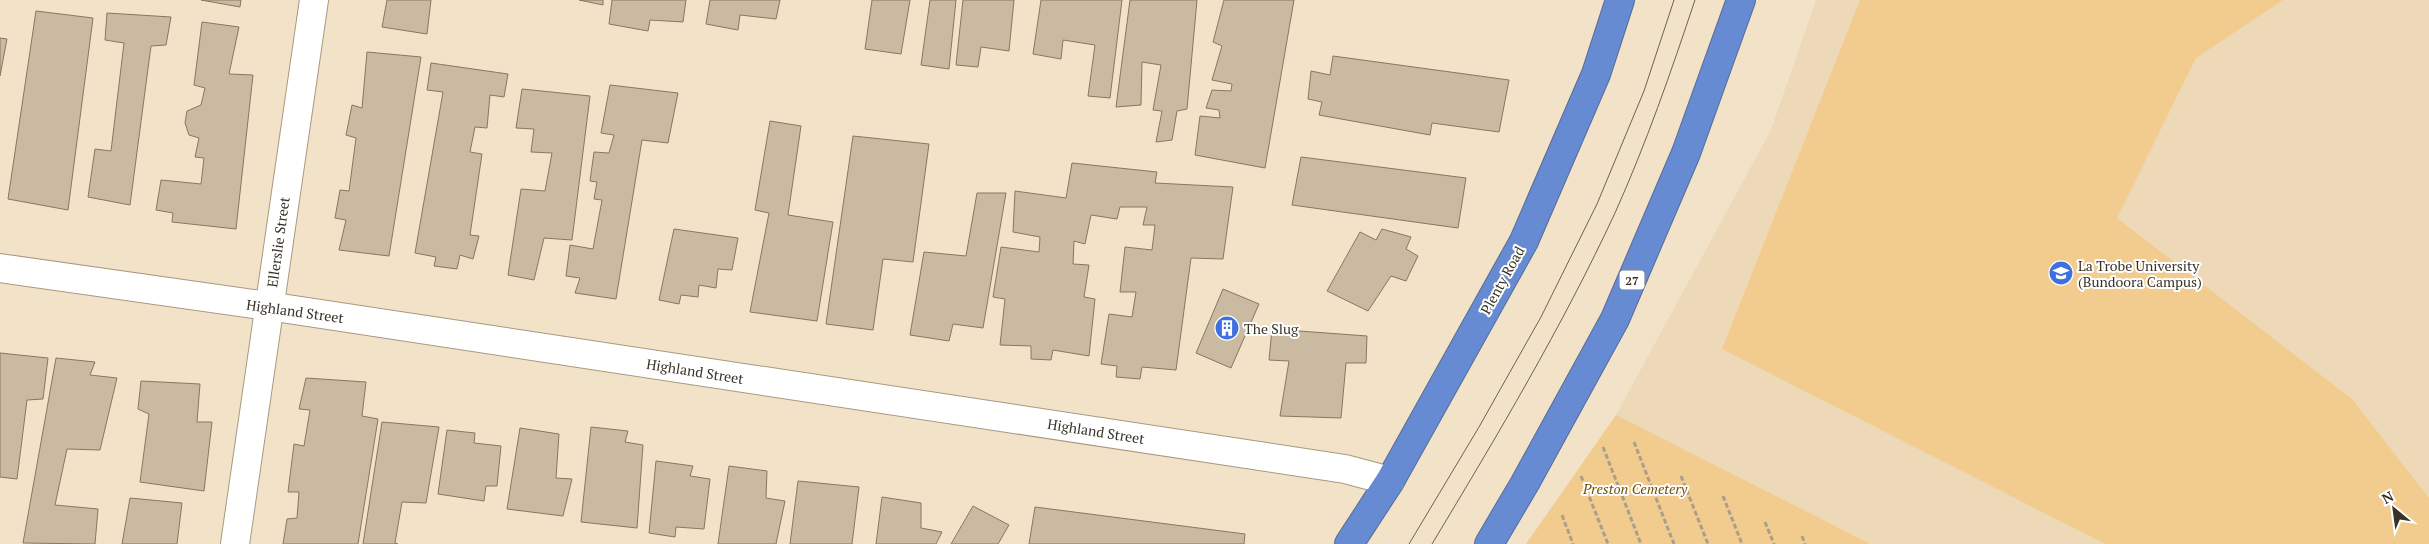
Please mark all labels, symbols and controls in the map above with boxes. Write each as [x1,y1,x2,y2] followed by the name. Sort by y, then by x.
[262,195,294,289] street label: Ellerslie Street
[1476,242,1529,317] street label: Plenty Road
[2078,256,2202,291] place label: La Trobe University (Bundoora Campus)
[2048,260,2074,286] school or university icon: La Trobe University (Bundoora Campus)
[1620,270,1644,290] road number: 27
[245,295,346,327] street label: Highland Street
[1214,315,1240,341] building icon: The Slug
[1244,319,1299,338] place label: The Slug
[645,354,746,388] street label: Highland Street
[1046,414,1147,448] street label: Highland Street
[1582,479,1688,498] park label: Preston Cemetery
[2369,484,2419,534] north arrow
[2378,486,2397,508] text: N

